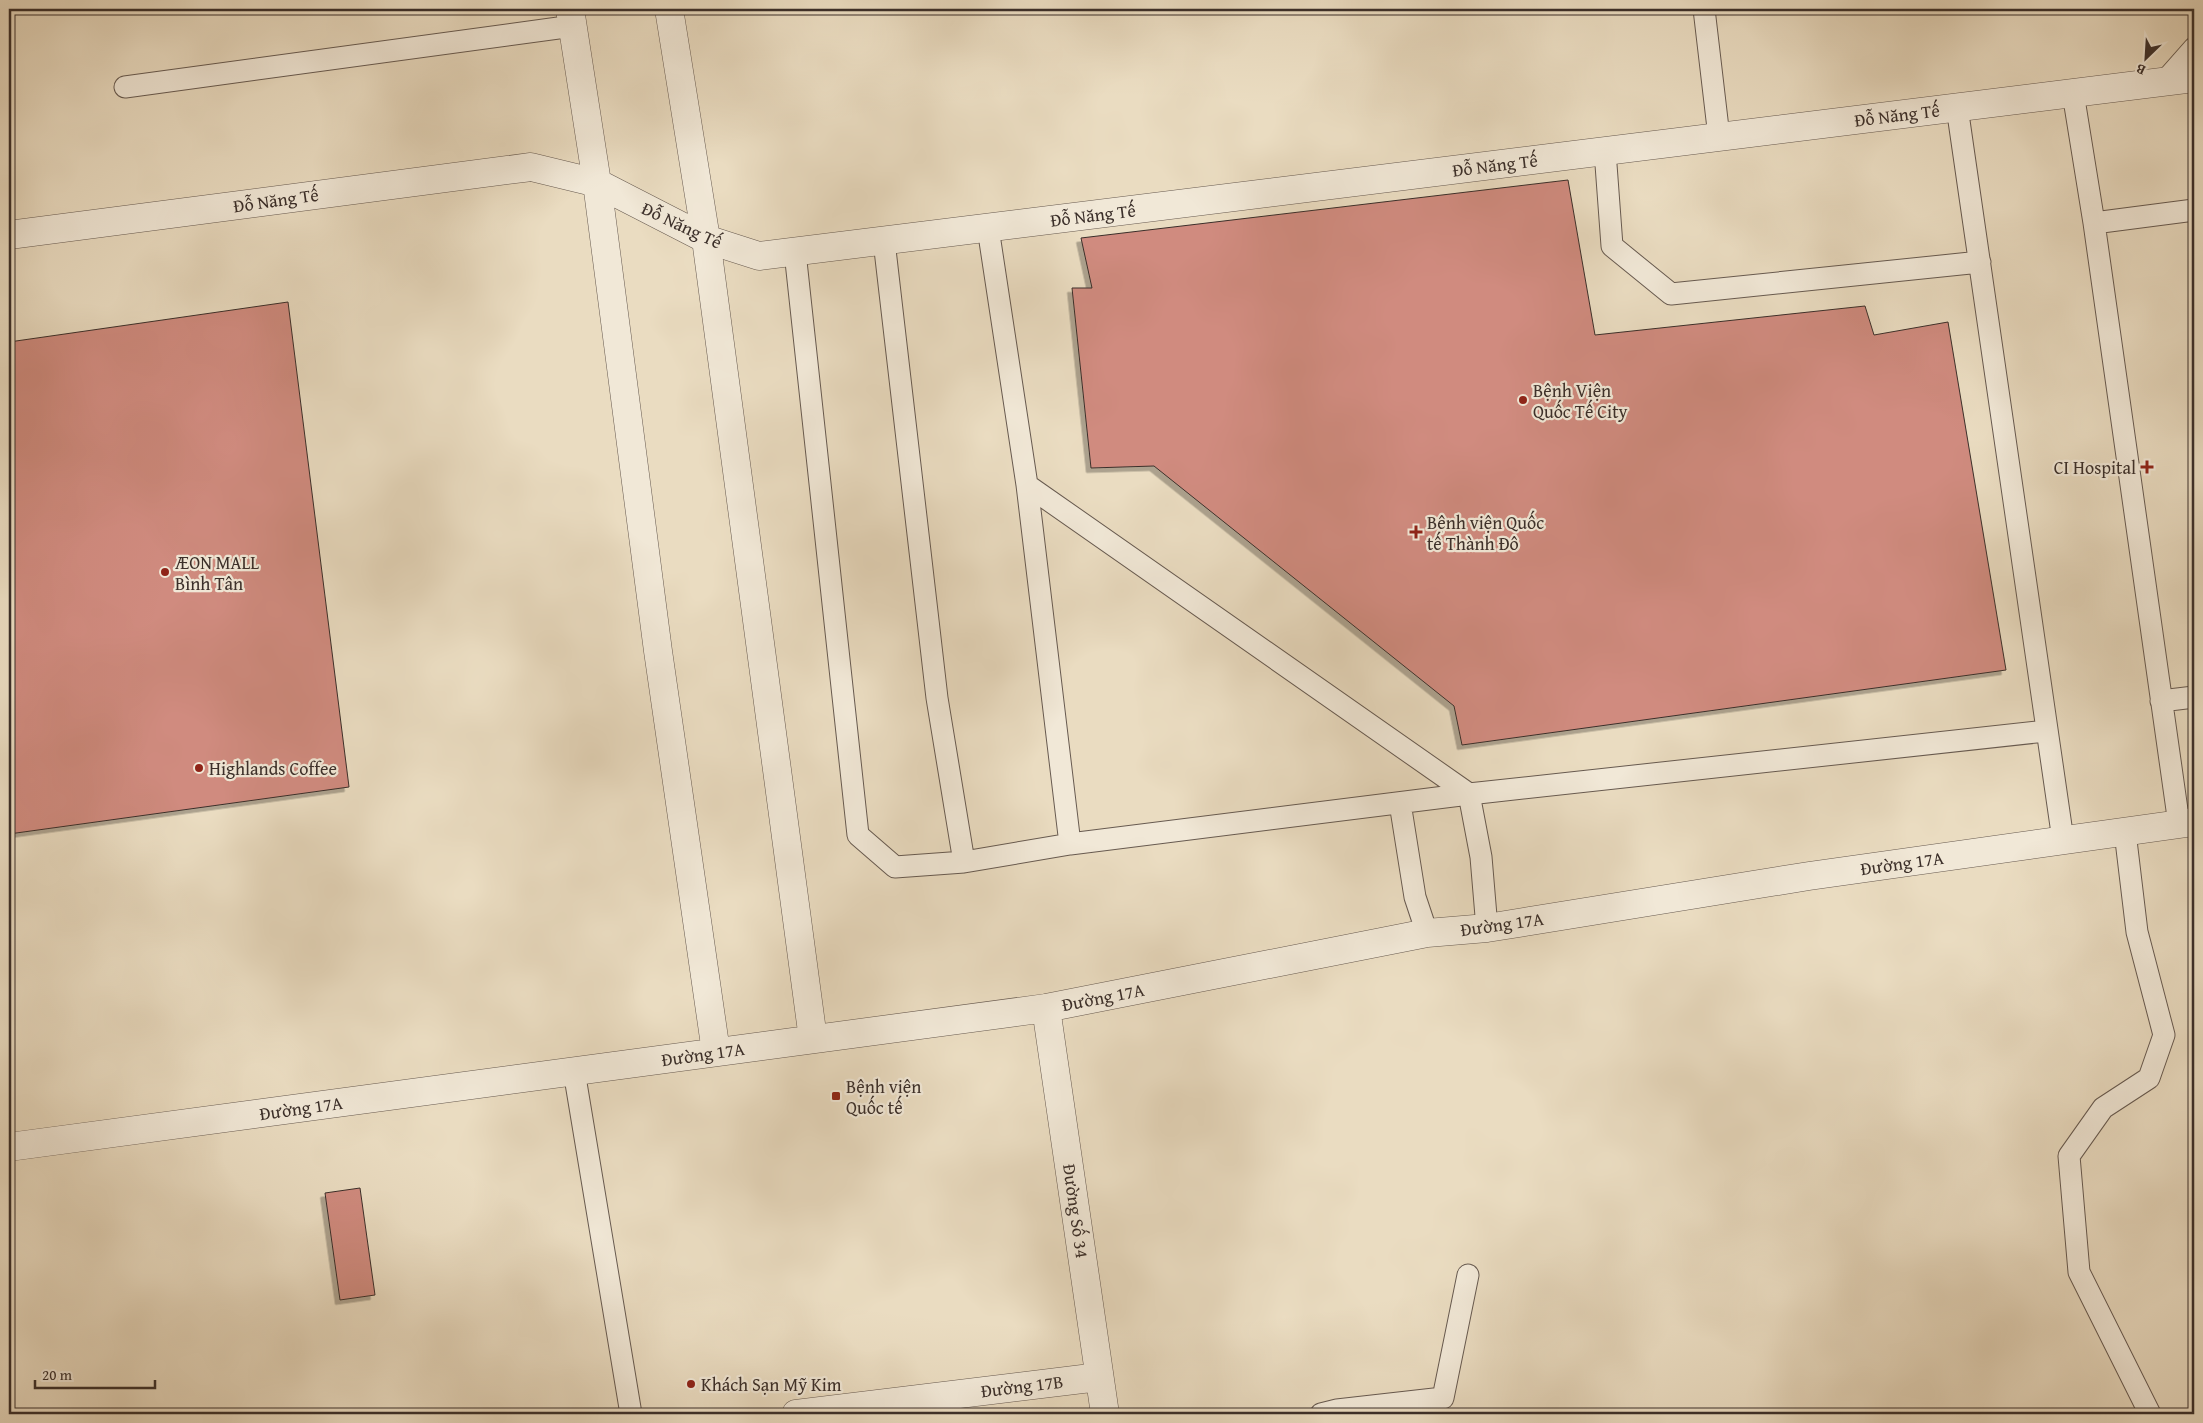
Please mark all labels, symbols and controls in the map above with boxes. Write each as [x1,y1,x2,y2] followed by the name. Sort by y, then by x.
[2120,32,2170,82] north arrow
[2132,59,2149,81] text: B
[1853,96,1941,134] street label: Đỗ Năng Tế
[1451,146,1539,184] street label: Đỗ Năng Tế
[232,181,320,219] street label: Đỗ Năng Tế
[637,195,727,255] street label: Đỗ Năng Tế
[1049,196,1137,234] street label: Đỗ Năng Tế
[1533,377,1627,425] place label: Bệnh Viện Quốc Tế City
[1517,394,1529,406] marker: Bệnh Viện Quốc Tế City
[2054,454,2136,481] place label: CI Hospital
[2140,460,2154,474] marker: CI Hospital
[1427,509,1544,557] place label: Bệnh viện Quốc tế Thành Đô
[1409,525,1423,539] marker: Bệnh viện Quốc tế Thành Đô
[175,549,259,597] place label: ÆON MALL Bình Tân
[159,566,171,578] marker: ÆON MALL Bình Tân
[209,755,337,782] place label: Highlands Coffee
[193,762,205,774] marker: Highlands Coffee
[1859,844,1945,882] street label: Đường 17A
[1459,905,1545,943] street label: Đường 17A
[1059,976,1147,1018] street label: Đường 17A
[660,1035,746,1073] street label: Đường 17A
[846,1073,921,1121] place label: Bệnh viện Quốc tế
[258,1089,344,1127] street label: Đường 17A
[830,1090,842,1102] marker: Bệnh viện Quốc tế
[1056,1162,1096,1260] street label: Đường Số 34
[35,1358,155,1390] scale bar
[42,1364,73,1385] text: 20 m
[979,1368,1065,1404] street label: Đường 17B
[701,1371,842,1398] place label: Khách Sạn Mỹ Kim
[685,1378,697,1390] marker: Khách Sạn Mỹ Kim

